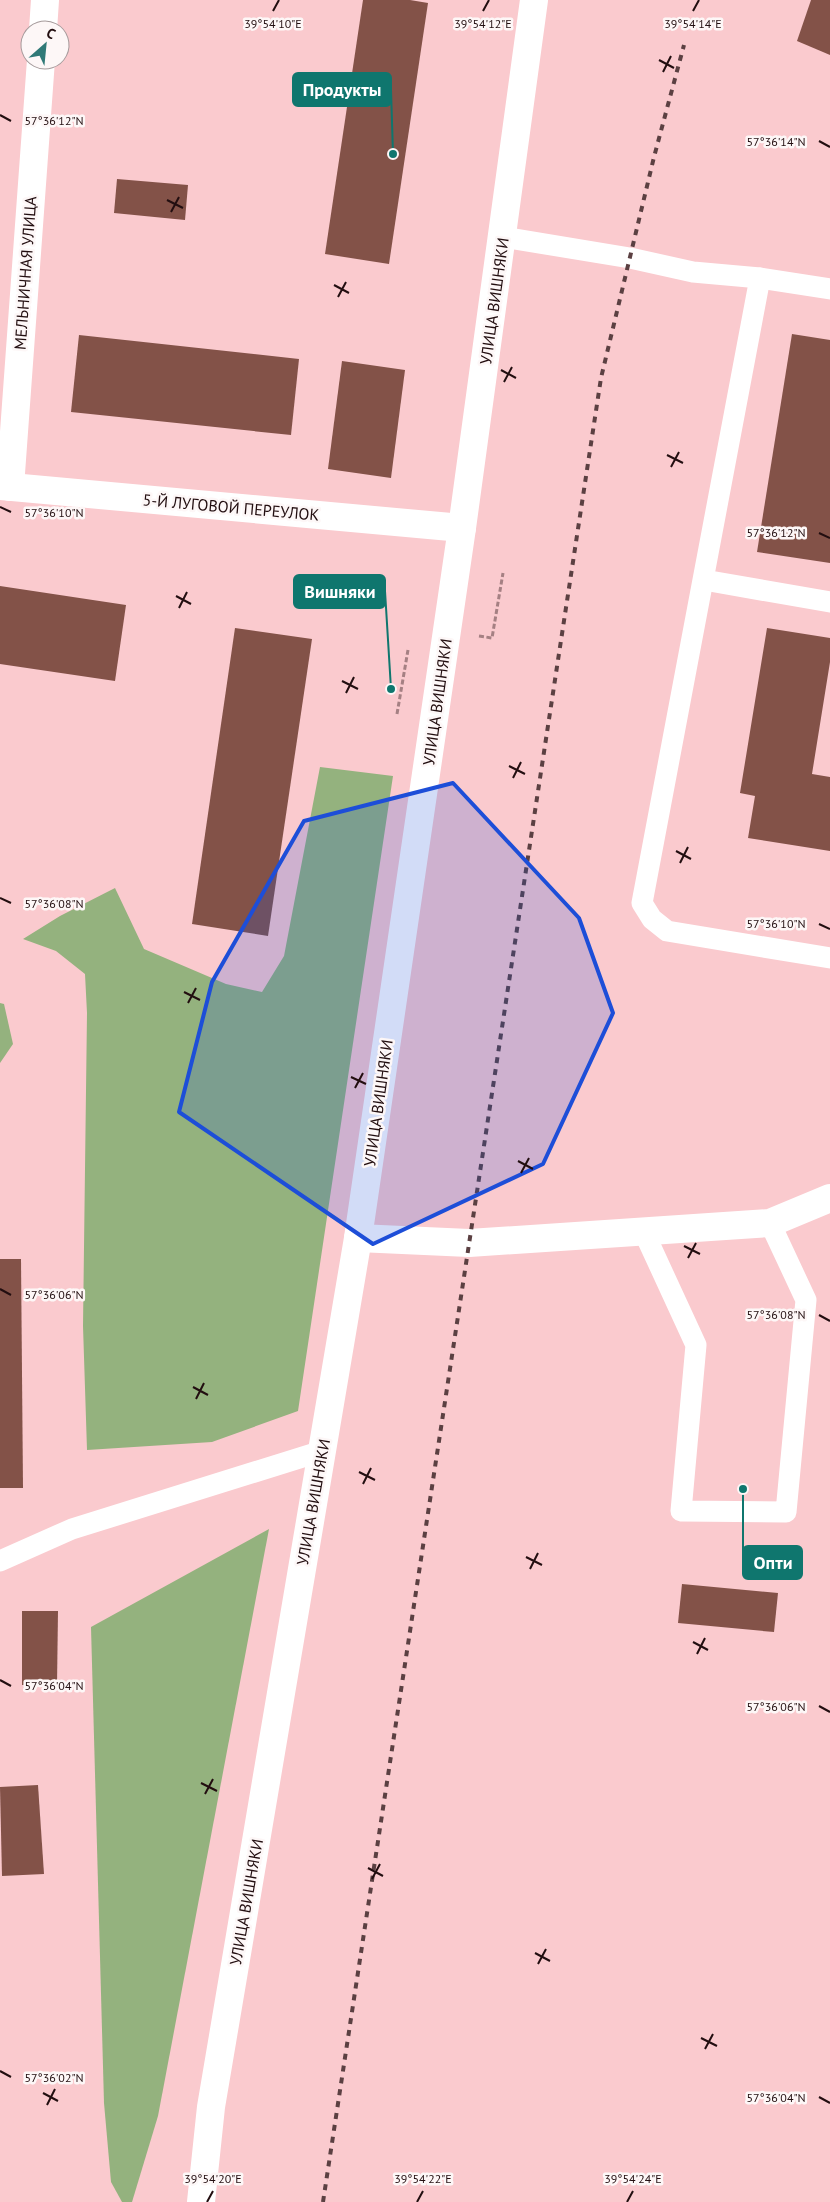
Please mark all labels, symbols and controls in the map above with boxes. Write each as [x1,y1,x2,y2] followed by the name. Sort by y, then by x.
[244,16,302,31] text: 39°54'10"E
[454,16,512,31] text: 39°54'12"E
[664,16,722,31] text: 39°54'14"E
[20,20,70,70] north arrow
[43,24,59,43] text: С
[293,73,391,106] callout: Продукты
[303,78,381,101] text: Продукты
[24,113,84,128] text: 57°36'12"N
[746,134,806,149] text: 57°36'14"N
[10,195,40,351] street label: МЕЛЬНИЧНАЯ УЛИЦА
[475,236,513,366] street label: УЛИЦА ВИШНЯКИ
[142,489,320,525] street label: 5-Й ЛУГОВОЙ ПЕРЕУЛОК
[24,505,84,520] text: 57°36'10"N
[746,525,806,540] text: 57°36'12"N
[294,575,385,608] callout: Вишняки
[304,580,376,603] text: Вишняки
[418,637,456,767] street label: УЛИЦА ВИШНЯКИ
[24,896,84,911] text: 57°36'08"N
[746,916,806,931] text: 57°36'10"N
[359,1038,397,1168] street label: УЛИЦА ВИШНЯКИ
[24,1287,84,1302] text: 57°36'06"N
[746,1307,806,1322] text: 57°36'08"N
[292,1437,334,1567] street label: УЛИЦА ВИШНЯКИ
[743,1546,802,1579] callout: Опти
[754,1551,792,1574] text: Опти
[24,1678,84,1693] text: 57°36'04"N
[746,1699,806,1714] text: 57°36'06"N
[225,1837,267,1967] street label: УЛИЦА ВИШНЯКИ
[24,2070,84,2085] text: 57°36'02"N
[746,2090,806,2105] text: 57°36'04"N
[184,2171,242,2186] text: 39°54'20"E
[394,2171,452,2186] text: 39°54'22"E
[604,2171,662,2186] text: 39°54'24"E

